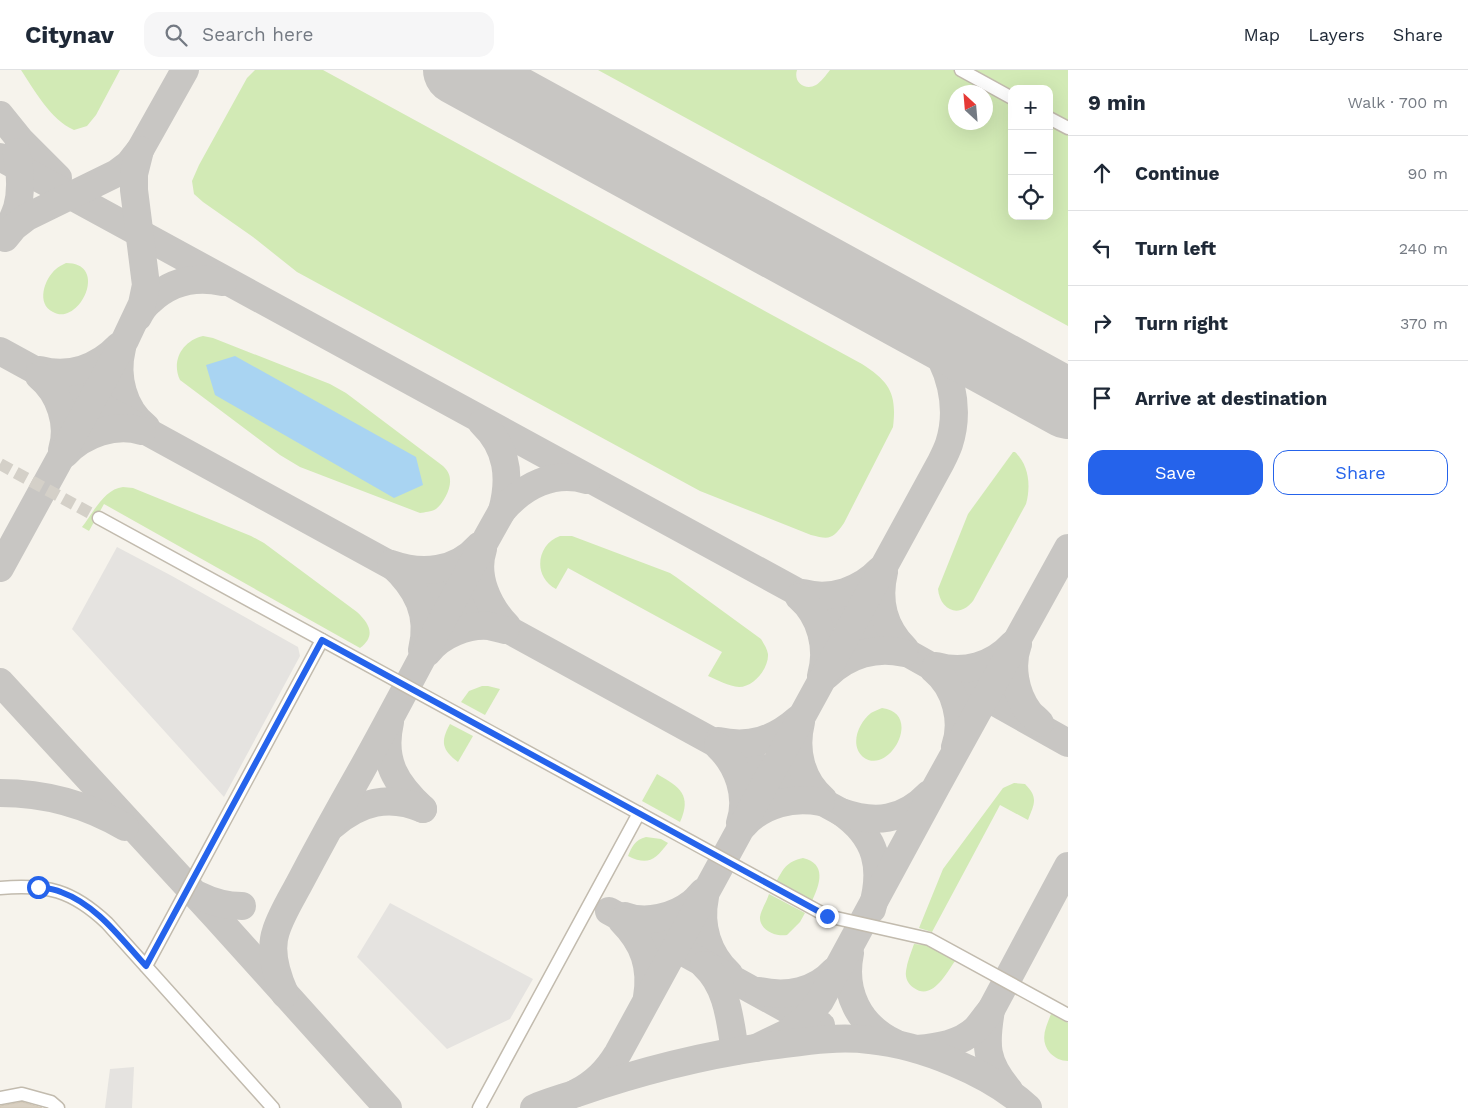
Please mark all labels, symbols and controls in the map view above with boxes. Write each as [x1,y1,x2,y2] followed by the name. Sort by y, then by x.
[144,12,494,57] search box
[25,21,114,49] text: Citynav
[162,21,190,49] icon: search
[202,23,313,46] text: Search here
[1243,24,1280,45] text: Map
[1308,24,1365,45] text: Layers
[1393,24,1443,45] text: Share
[948,85,993,130] north arrow
[1008,85,1053,220] map controls
[1008,85,1053,130] button: +
[1088,90,1146,115] text: 9 min
[1347,93,1448,112] text: Walk · 700 m
[1008,130,1053,175] button: −
[1088,159,1116,187] icon: ahead
[1135,162,1219,185] text: Continue
[1407,164,1448,183] text: 90 m
[1008,175,1053,220] button: locate
[1088,234,1116,262] icon: left
[1135,237,1216,260] text: Turn left
[1399,239,1448,258] text: 240 m
[1088,309,1116,337] icon: right
[1135,312,1228,335] text: Turn right
[1400,314,1448,333] text: 370 m
[1088,384,1116,412] icon: arrive
[1135,387,1327,410] text: Arrive at destination
[1088,450,1263,495] button: Save
[1273,450,1448,495] button: Share
[27,876,50,899] route start
[816,905,839,928] route end

